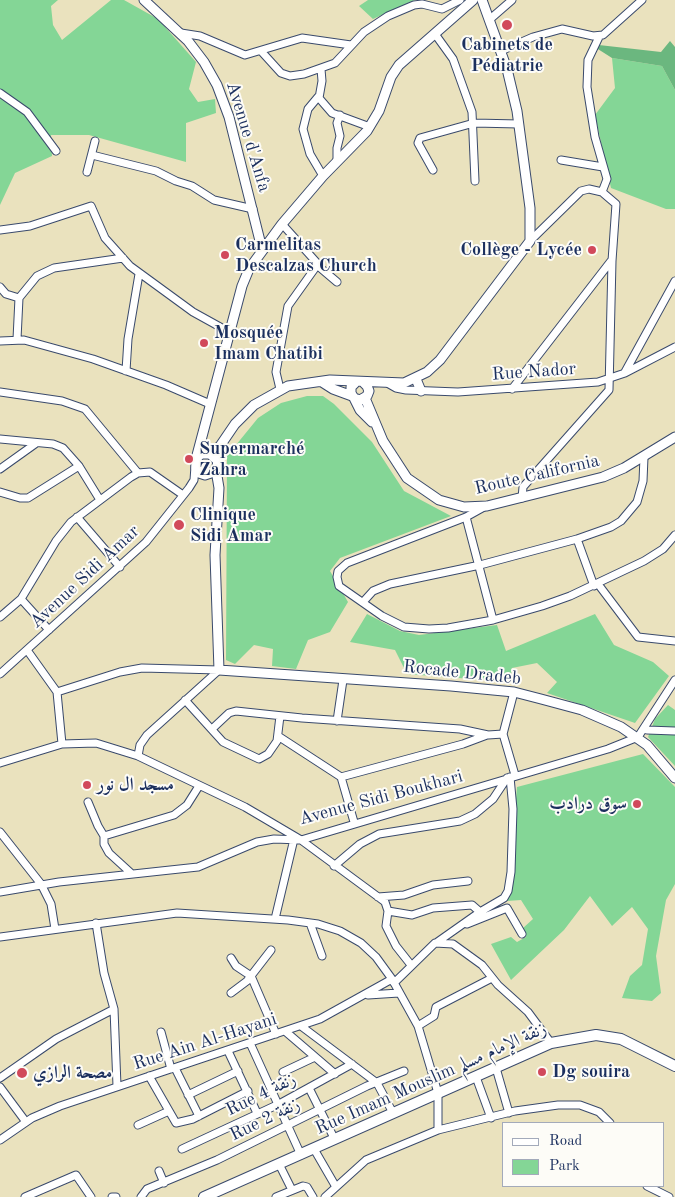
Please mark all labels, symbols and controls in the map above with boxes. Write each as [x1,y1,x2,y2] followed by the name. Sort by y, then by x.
[500,18,514,32] marker: Cabinets de Pédiatrie
[461,34,553,76] place label: Cabinets de Pédiatrie
[221,79,275,195] street label: Avenue d'Anfa
[235,234,377,276] place label: Carmelitas Descalzas Church
[460,239,582,261] place label: Collège - Lycée
[586,244,598,256] marker: Collège - Lycée
[219,249,231,261] marker: Carmelitas Descalzas Church
[214,322,323,364] place label: Mosquée Imam Chatibi
[198,337,210,349] marker: Mosquée Imam Chatibi
[491,358,577,386] street label: Rue Nador
[199,438,305,480] place label: Supermarché Zahra
[472,450,602,500] street label: Route California
[183,453,195,465] marker: Supermarché Zahra
[190,504,271,546] place label: Clinique Sidi Amar
[172,518,186,532] marker: Clinique Sidi Amar
[26,521,144,633] street label: Avenue Sidi Amar
[402,656,522,690] street label: Rocade Dradeb
[297,766,465,830] street label: Avenue Sidi Boukhari
[97,774,174,796] place label: مسجد ال نور
[81,779,93,791] marker: مسجد ال نور
[549,793,627,815] place label: سوق درادب
[631,798,643,810] marker: سوق درادب
[130,1009,280,1075] street label: Rue Ain Al-Hayani
[312,1018,550,1140] street label: Rue Imam Mouslim زنقة الإمام مسلم
[552,1061,630,1083] place label: Dg souira
[33,1062,112,1084] place label: مصحة الرازي
[15,1066,29,1080] marker: مصحة الرازي
[536,1066,548,1078] marker: Dg souira
[222,1069,300,1121] street label: Rue 4 زنقة
[226,1094,304,1146] street label: Rue 2 زنقة
[502,1122,665,1187] legend
[549,1134,582,1149] text: Road
[549,1159,580,1174] text: Park

